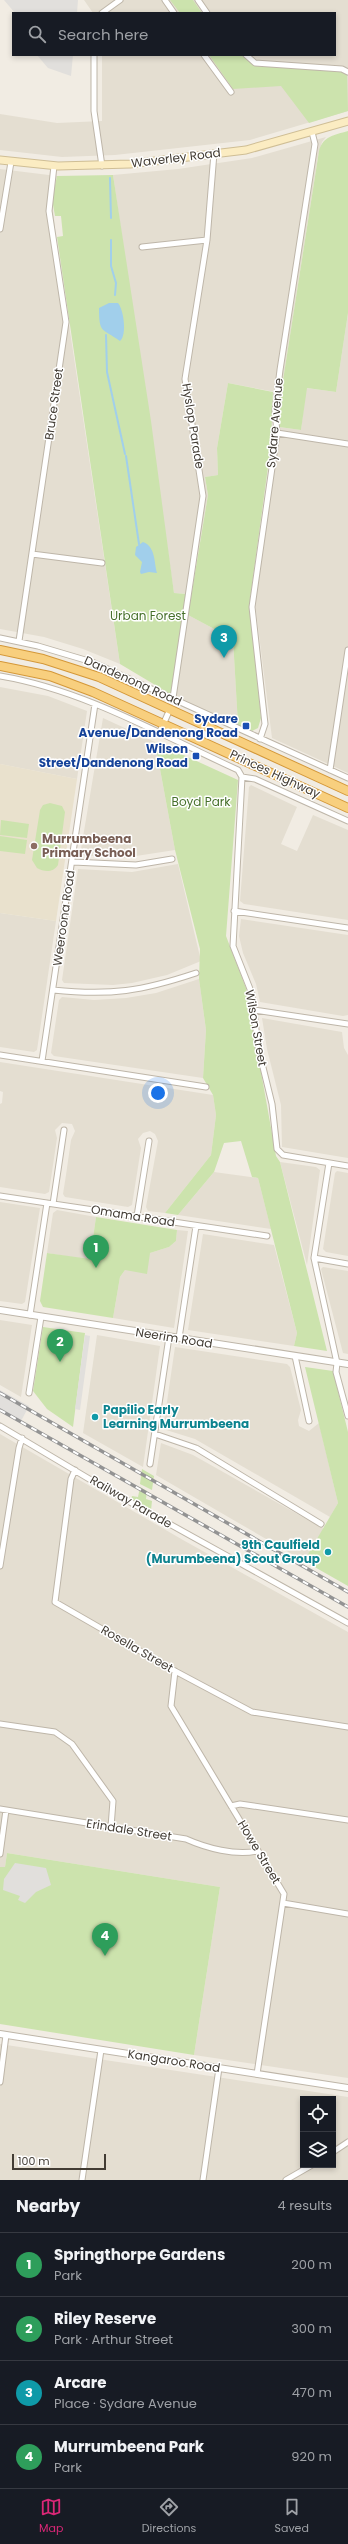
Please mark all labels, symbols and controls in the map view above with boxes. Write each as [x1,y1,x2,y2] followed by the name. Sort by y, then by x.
[12,12,336,56] search box
[26,23,48,45] icon: search
[58,24,148,45] text: Search here
[130,144,222,171] street label: Waverley Road
[40,367,67,441] street label: Bruce Street
[262,377,287,469] street label: Sydare Avenue
[178,382,209,470] street label: Hyslop Parade
[110,607,186,624] park label: Urban Forest
[211,625,237,658] pin: 3
[82,651,185,710] street label: Dandenong Road
[78,710,239,741] place label: Sydare Avenue/Dandenong Road
[241,721,251,731] marker: Sydare Avenue/Dandenong Road
[39,740,188,771] place label: Wilson Street/Dandenong Road
[227,745,323,802] street label: Princes Highway
[191,751,201,761] marker: Wilson Street/Dandenong Road
[172,793,231,810] park label: Boyd Park
[42,830,136,861] place label: Murrumbeena Primary School
[29,841,39,851] marker: Murrumbeena Primary School
[48,869,79,967] street label: Weeroona Road
[241,988,272,1068] street label: Wilson Street
[148,1083,168,1103] your location
[90,1200,176,1231] street label: Omama Road
[83,1235,109,1268] pin: 1
[134,1323,214,1352] street label: Neerim Road
[47,1329,73,1362] pin: 2
[103,1401,249,1432] place label: Papilio Early Learning Murrumbeena
[90,1412,100,1422] marker: Papilio Early Learning Murrumbeena
[87,1471,176,1532] street label: Railway Parade
[146,1536,320,1567] place label: 9th Caulfield (Murumbeena) Scout Group
[323,1547,333,1557] marker: 9th Caulfield (Murumbeena) Scout Group
[98,1621,177,1676] street label: Rosella Street
[85,1814,173,1845] street label: Erindale Street
[234,1817,285,1887] street label: Howe Street
[92,1923,118,1956] pin: 4
[127,2045,222,2076] street label: Kangaroo Road
[300,2096,336,2168] map controls
[300,2096,336,2132] button: locate
[300,2132,336,2168] button: layers
[12,2152,106,2171] scale bar
[18,2153,50,2169] text: 100 m
[16,2194,80,2218] text: Nearby
[278,2196,332,2215] text: 4 results
[54,2244,225,2265] text: Springthorpe Gardens
[27,2255,31,2274] text: 1
[291,2255,332,2274] text: 200 m
[54,2266,82,2285] text: Park
[54,2308,156,2329] text: Riley Reserve
[25,2319,33,2338] text: 2
[291,2319,332,2338] text: 300 m
[54,2330,173,2349] text: Park · Arthur Street
[54,2372,106,2393] text: Arcare
[25,2383,33,2402] text: 3
[292,2383,332,2402] text: 470 m
[54,2394,197,2413] text: Place · Sydare Avenue
[54,2436,204,2457] text: Murrumbeena Park
[25,2447,33,2466] text: 4
[291,2447,332,2466] text: 920 m
[54,2458,82,2477] text: Park
[39,2496,63,2537] tab: Map
[142,2496,196,2537] tab: Directions
[275,2496,309,2537] tab: Saved

